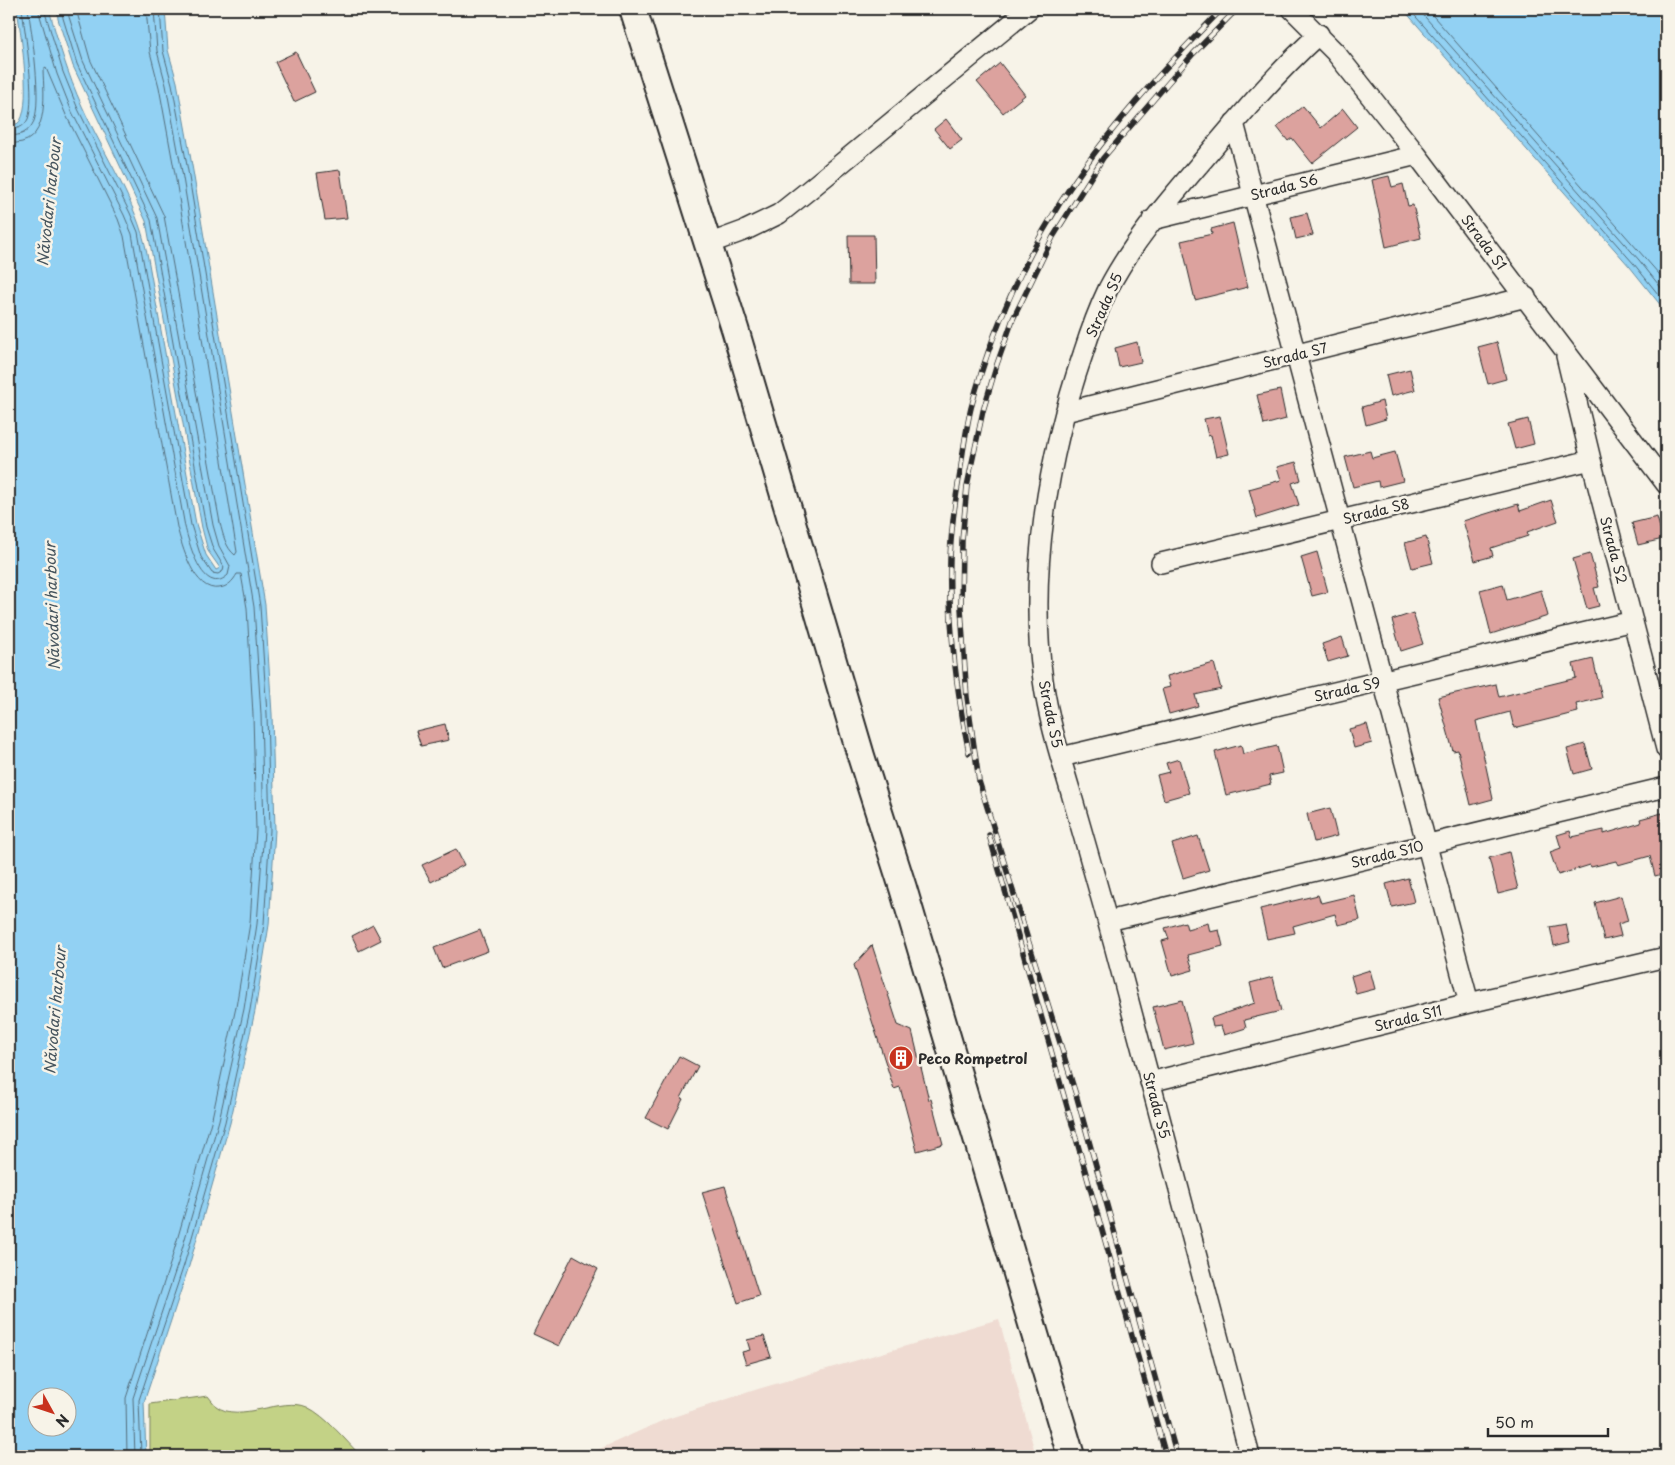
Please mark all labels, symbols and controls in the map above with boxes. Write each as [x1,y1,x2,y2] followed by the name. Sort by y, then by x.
[30,135,66,267] water label: Năvodari harbour
[1248,168,1320,206] street label: Strada S6
[1456,210,1512,274] street label: Strada S1
[1080,269,1128,341] street label: Strada S5
[1260,337,1330,373] street label: Strada S7
[1340,493,1412,529] street label: Strada S8
[1595,514,1633,586] street label: Strada S2
[37,539,65,670] water label: Năvodari harbour
[1312,671,1382,707] street label: Strada S9
[1034,678,1068,750] street label: Strada S5
[1348,835,1426,873] street label: Strada S10
[37,943,71,1075] water label: Năvodari harbour
[1372,999,1444,1037] street label: Strada S11
[888,1045,914,1071] building icon: Peco Rompetrol
[918,1048,1028,1069] place label: Peco Rompetrol
[1138,1069,1176,1141] street label: Strada S5
[28,1388,78,1438] north arrow
[1488,1405,1608,1437] scale bar
[51,1410,74,1432] text: N
[1495,1410,1534,1433] text: 50 m

